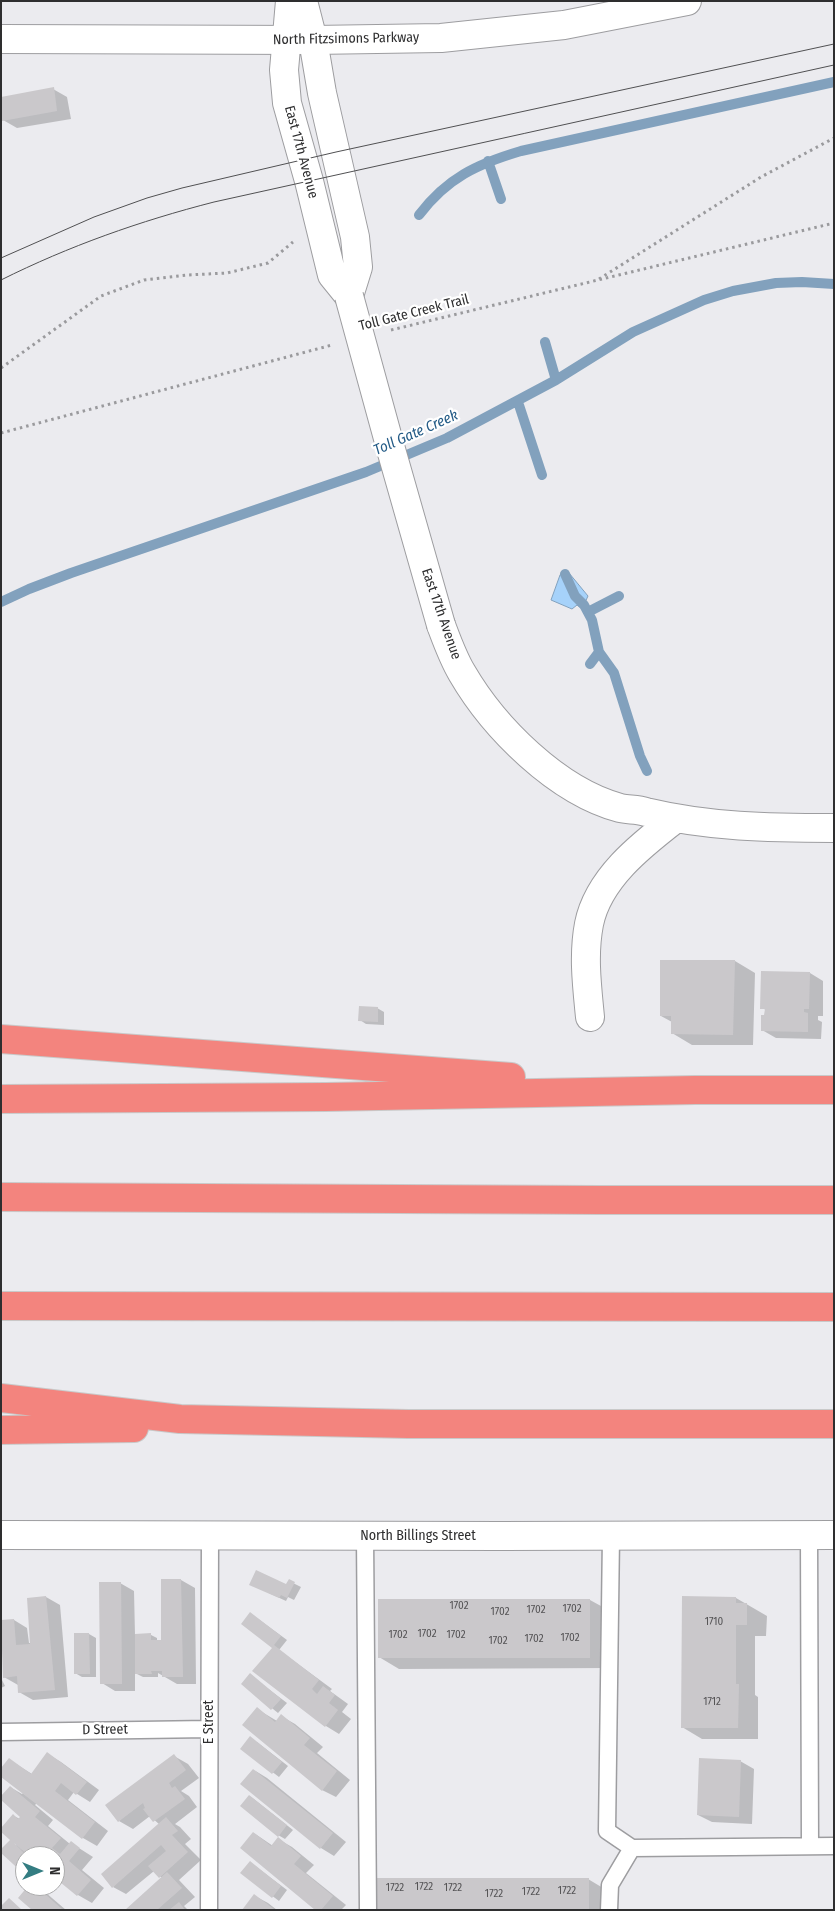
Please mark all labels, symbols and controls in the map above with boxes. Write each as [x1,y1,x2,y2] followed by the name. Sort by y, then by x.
[273,29,419,49] street label: North Fitzsimons Parkway
[281,104,321,200] street label: East 17th Avenue
[357,291,471,335] street label: Toll Gate Creek Trail
[371,406,461,460] water label: Toll Gate Creek
[418,566,464,662] street label: East 17th Avenue
[360,1528,476,1544] street label: North Billings Street
[449,1599,469,1613] house number: 1702
[562,1602,582,1616] house number: 1702
[526,1603,546,1617] house number: 1702
[490,1605,510,1619] house number: 1702
[705,1615,723,1629] house number: 1710
[417,1627,437,1641] house number: 1702
[388,1628,408,1642] house number: 1702
[446,1628,466,1642] house number: 1702
[560,1631,580,1645] house number: 1702
[524,1632,544,1646] house number: 1702
[488,1634,508,1648] house number: 1702
[703,1695,721,1709] house number: 1712
[201,1700,217,1744] street label: E Street
[82,1721,128,1739] street label: D Street
[15,1846,65,1896] north arrow
[46,1867,63,1875] text: N
[415,1880,433,1894] house number: 1722
[386,1881,404,1895] house number: 1722
[444,1881,462,1895] house number: 1722
[558,1884,576,1898] house number: 1722
[522,1885,540,1899] house number: 1722
[485,1887,503,1901] house number: 1722

